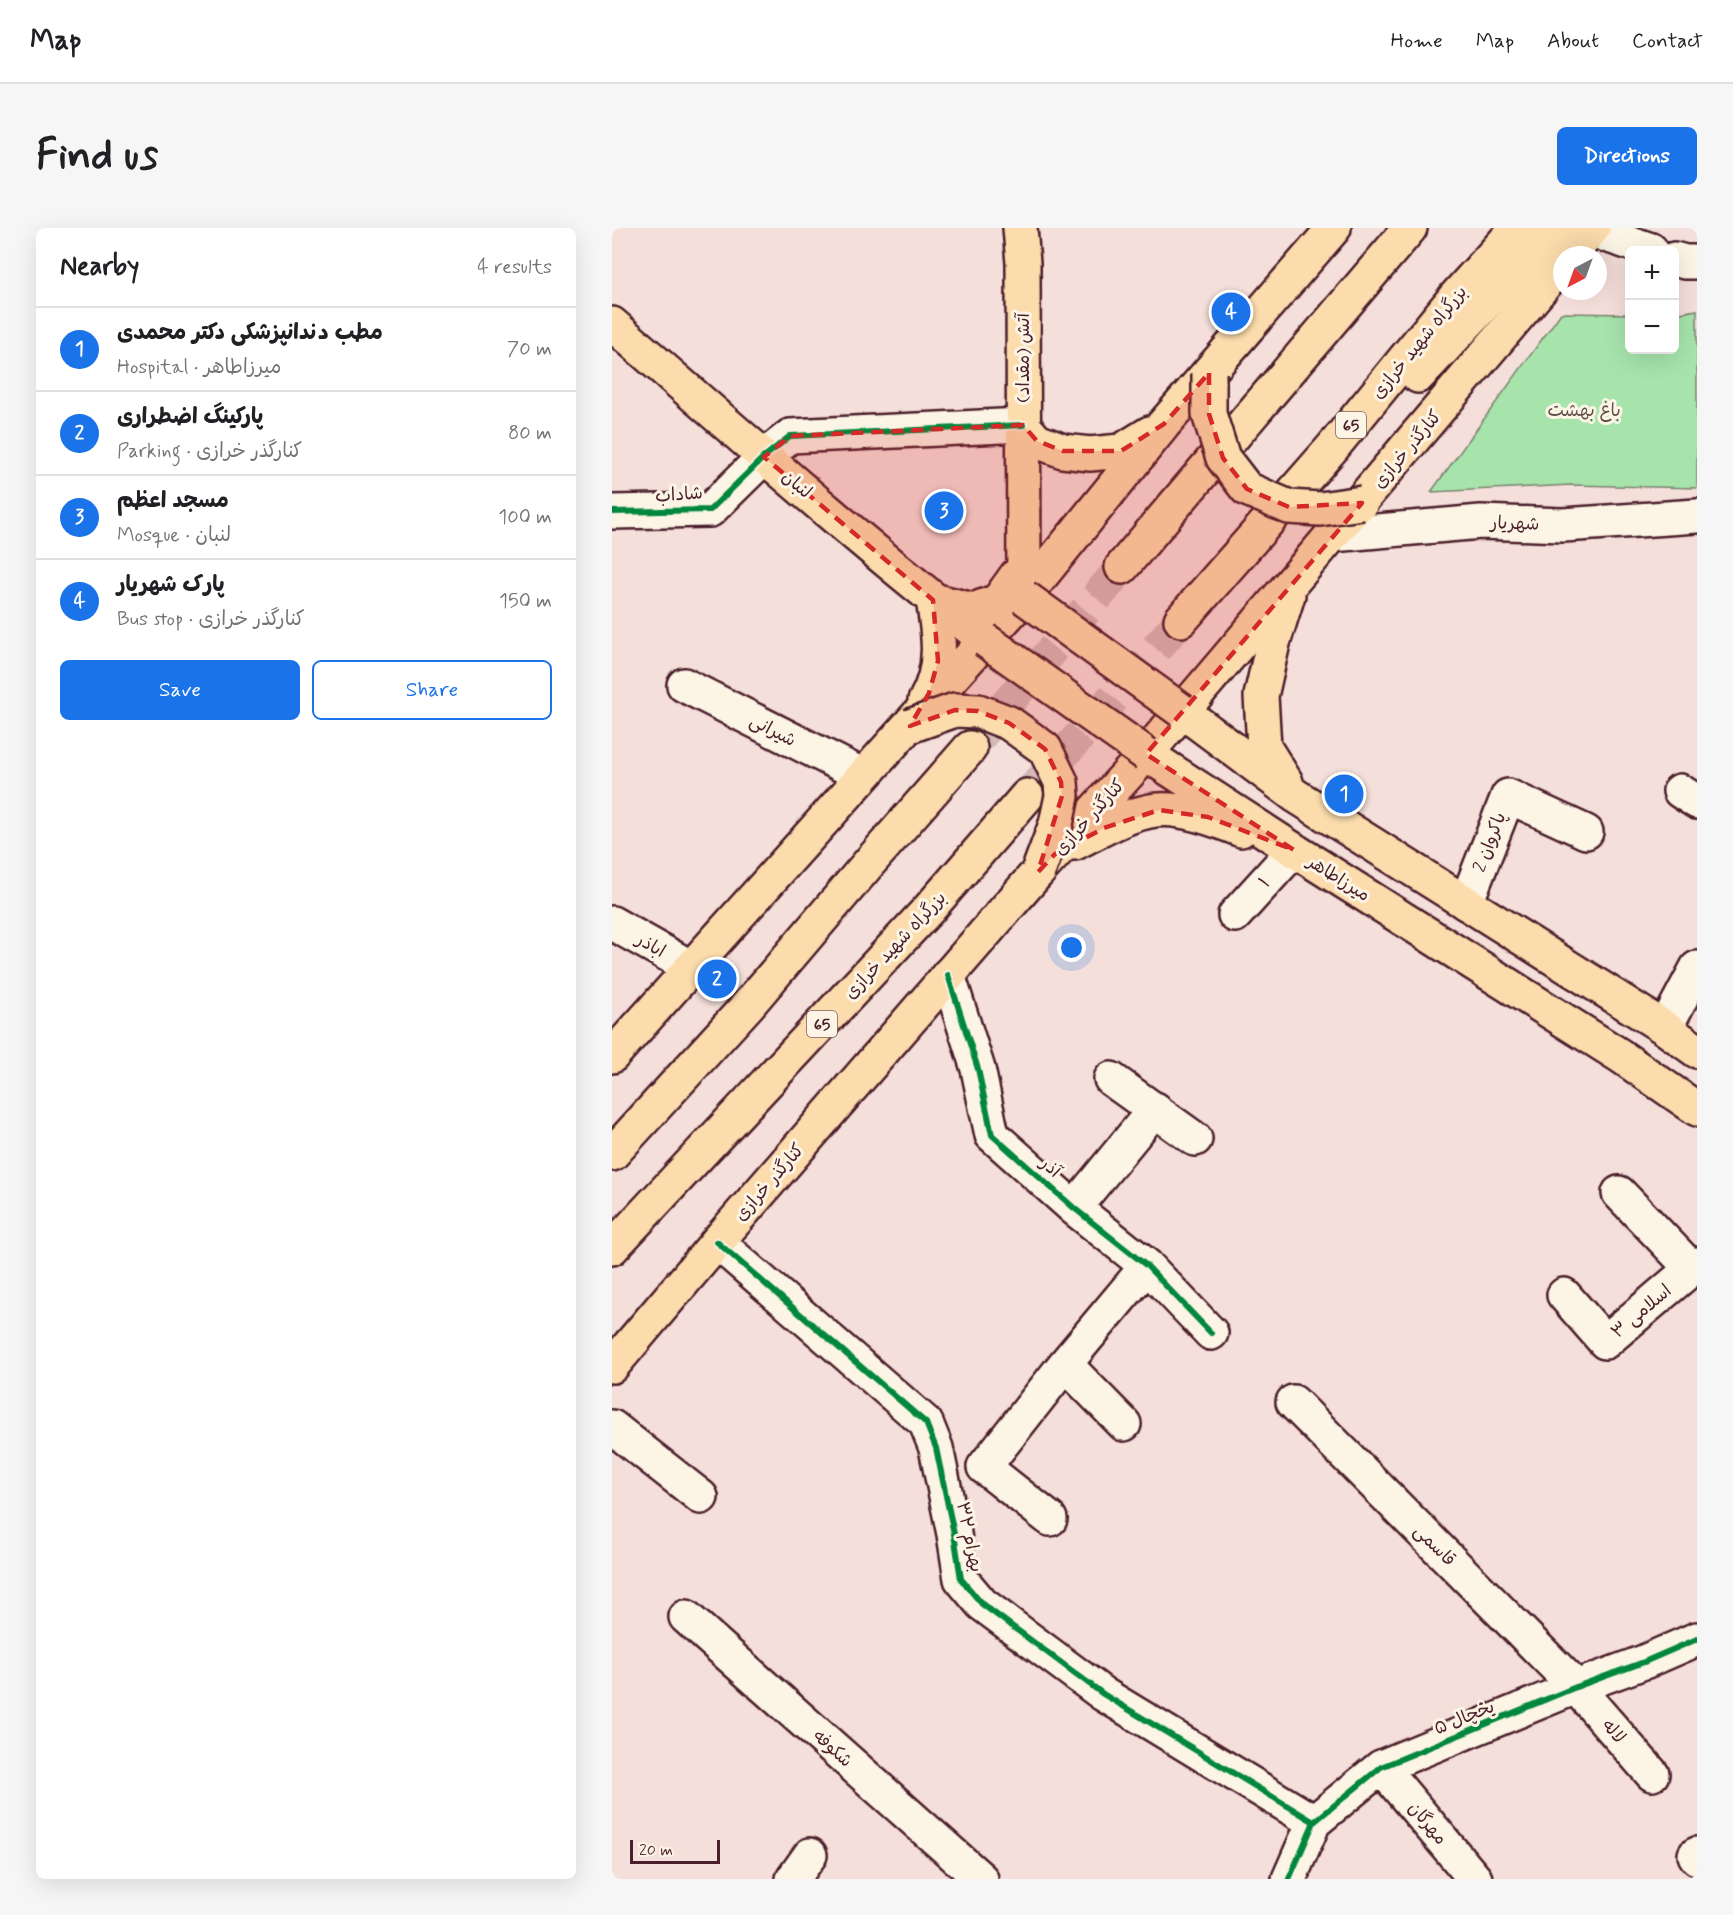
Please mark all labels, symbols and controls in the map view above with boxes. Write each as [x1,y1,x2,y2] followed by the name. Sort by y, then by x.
[30,23,81,60] text: Map
[1391,27,1443,55] text: Home
[1476,27,1514,55] text: Map
[1547,27,1599,55] text: About
[1632,27,1703,55] text: Contact
[1557,127,1697,185] button: Directions
[36,129,158,184] text: Find us
[1553,246,1607,300] north arrow
[1625,246,1679,354] map controls
[1625,246,1679,300] button: +
[60,250,139,284] text: Nearby
[477,254,552,281] text: 4 results
[1367,281,1473,404] street label: بزرگراه شهید خرازی
[1212,290,1250,334] pin: 4
[1625,300,1679,354] button: −
[1012,311,1036,403] street label: آتش (مقداد)
[117,319,383,347] text: مطب دندانپزشکی دکتر محمدی
[75,336,84,363] text: 1
[507,336,552,363] text: 70 m
[117,354,281,381] text: Hospital · میرزاطاهر
[1547,399,1621,423] park label: باغ بهشت
[117,403,263,431] text: پارکینگ اضطراری
[1368,405,1448,494] street label: کنارگذر خرازی
[1336,412,1366,438] road number: 65
[75,420,84,447] text: 2
[508,420,552,447] text: 80 m
[117,438,302,465] text: Parking · کنارگذر خرازی
[776,465,816,504] street label: لنبان
[654,481,704,509] street label: شاداب
[117,487,229,515] text: مسجد اعظم
[924,488,964,534] pin: 3
[75,504,84,531] text: 3
[498,504,552,531] text: 100 m
[1488,511,1540,537] street label: شهریار
[117,522,231,549] text: Mosque · لنبان
[117,571,225,599] text: پارک شهریار
[74,588,85,615] text: 4
[499,588,552,615] text: 150 m
[117,606,305,633] text: Bus stop · کنارگذر خرازی
[60,660,300,720] button: Save
[312,660,552,720] button: Share
[745,709,800,753] street label: شیرانی
[1324,772,1364,816] pin: 1
[1049,774,1131,861] street label: کنارگذر خرازی
[1468,809,1512,876] street label: پاکروان 2
[1301,849,1374,908] street label: میرزاطاهر
[1254,872,1276,893] street label: ۱
[839,887,952,1005] street label: بزرگراه شهید خرازی
[630,927,670,964] street label: اباذر
[1057,933,1086,962] your location
[698,956,736,1002] pin: 2
[807,1011,837,1037] road number: 65
[729,1139,810,1227] street label: کنارگذر خرازی
[1033,1151,1067,1184] street label: آذر
[1606,1279,1677,1344] street label: اسلامی ۳
[949,1500,988,1575] street label: بهرام ۳۲
[1408,1520,1460,1572] street label: قاسمی
[1431,1695,1498,1741] street label: یخچال ۵
[1596,1714,1631,1749] street label: لاله
[807,1725,857,1773] street label: شکوفه
[1402,1797,1452,1850] street label: مهرگان
[630,1837,720,1864] scale bar
[639,1840,673,1861] text: 20 m

